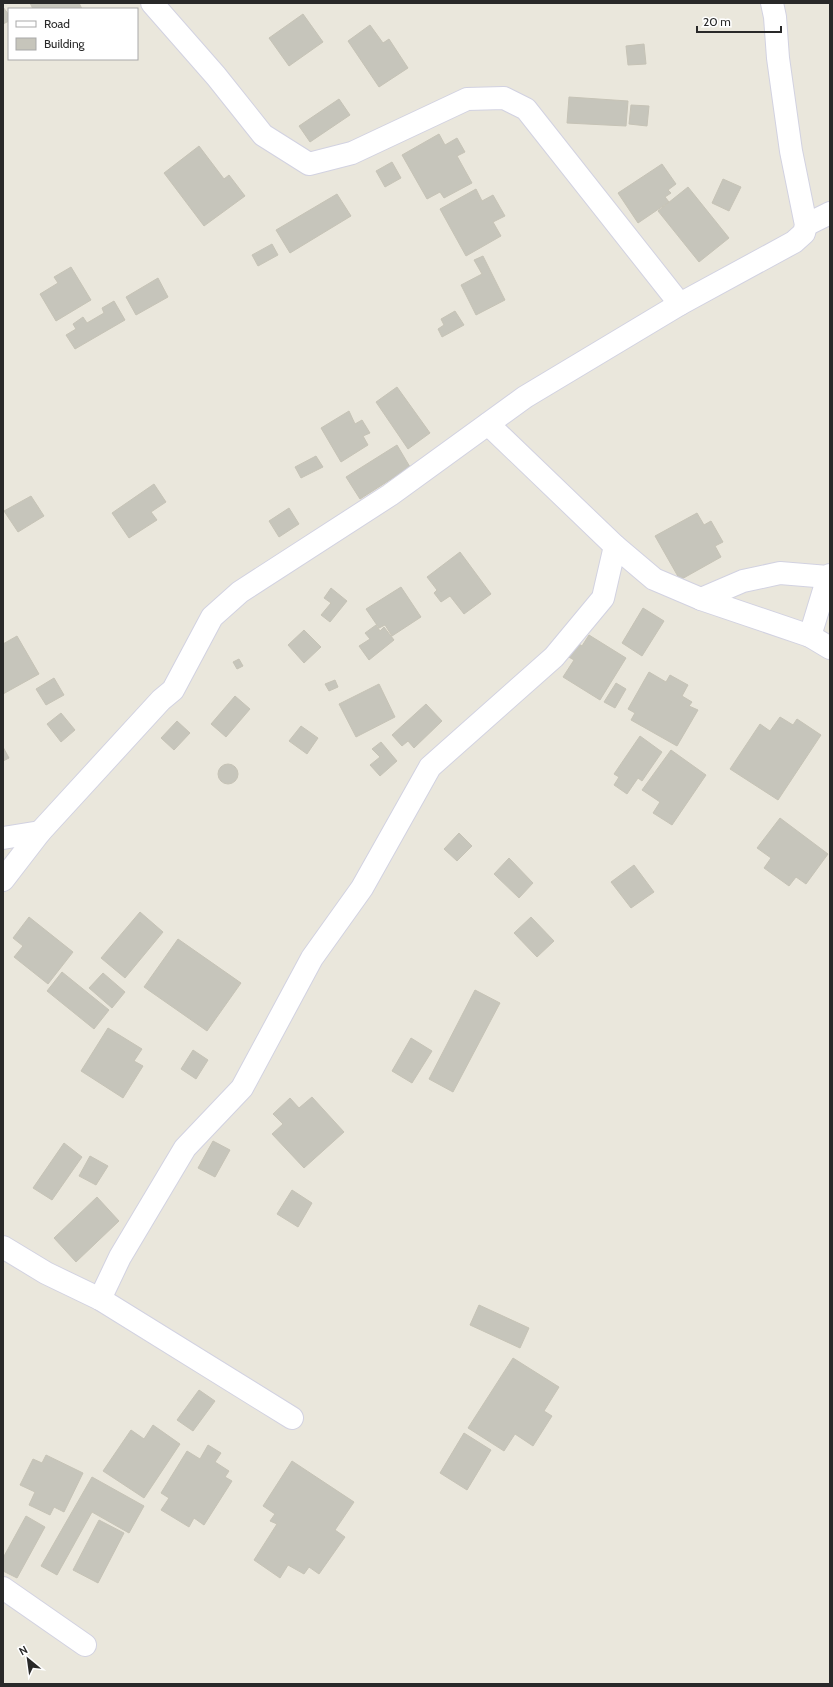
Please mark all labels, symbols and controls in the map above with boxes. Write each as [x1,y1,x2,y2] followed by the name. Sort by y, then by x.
[8,8,138,60] legend
[697,8,781,34] scale bar
[703,14,731,29] text: 20 m
[44,16,70,31] text: Road
[44,36,86,51] text: Building
[8,1639,48,1679] north arrow
[16,1642,30,1658] text: N

